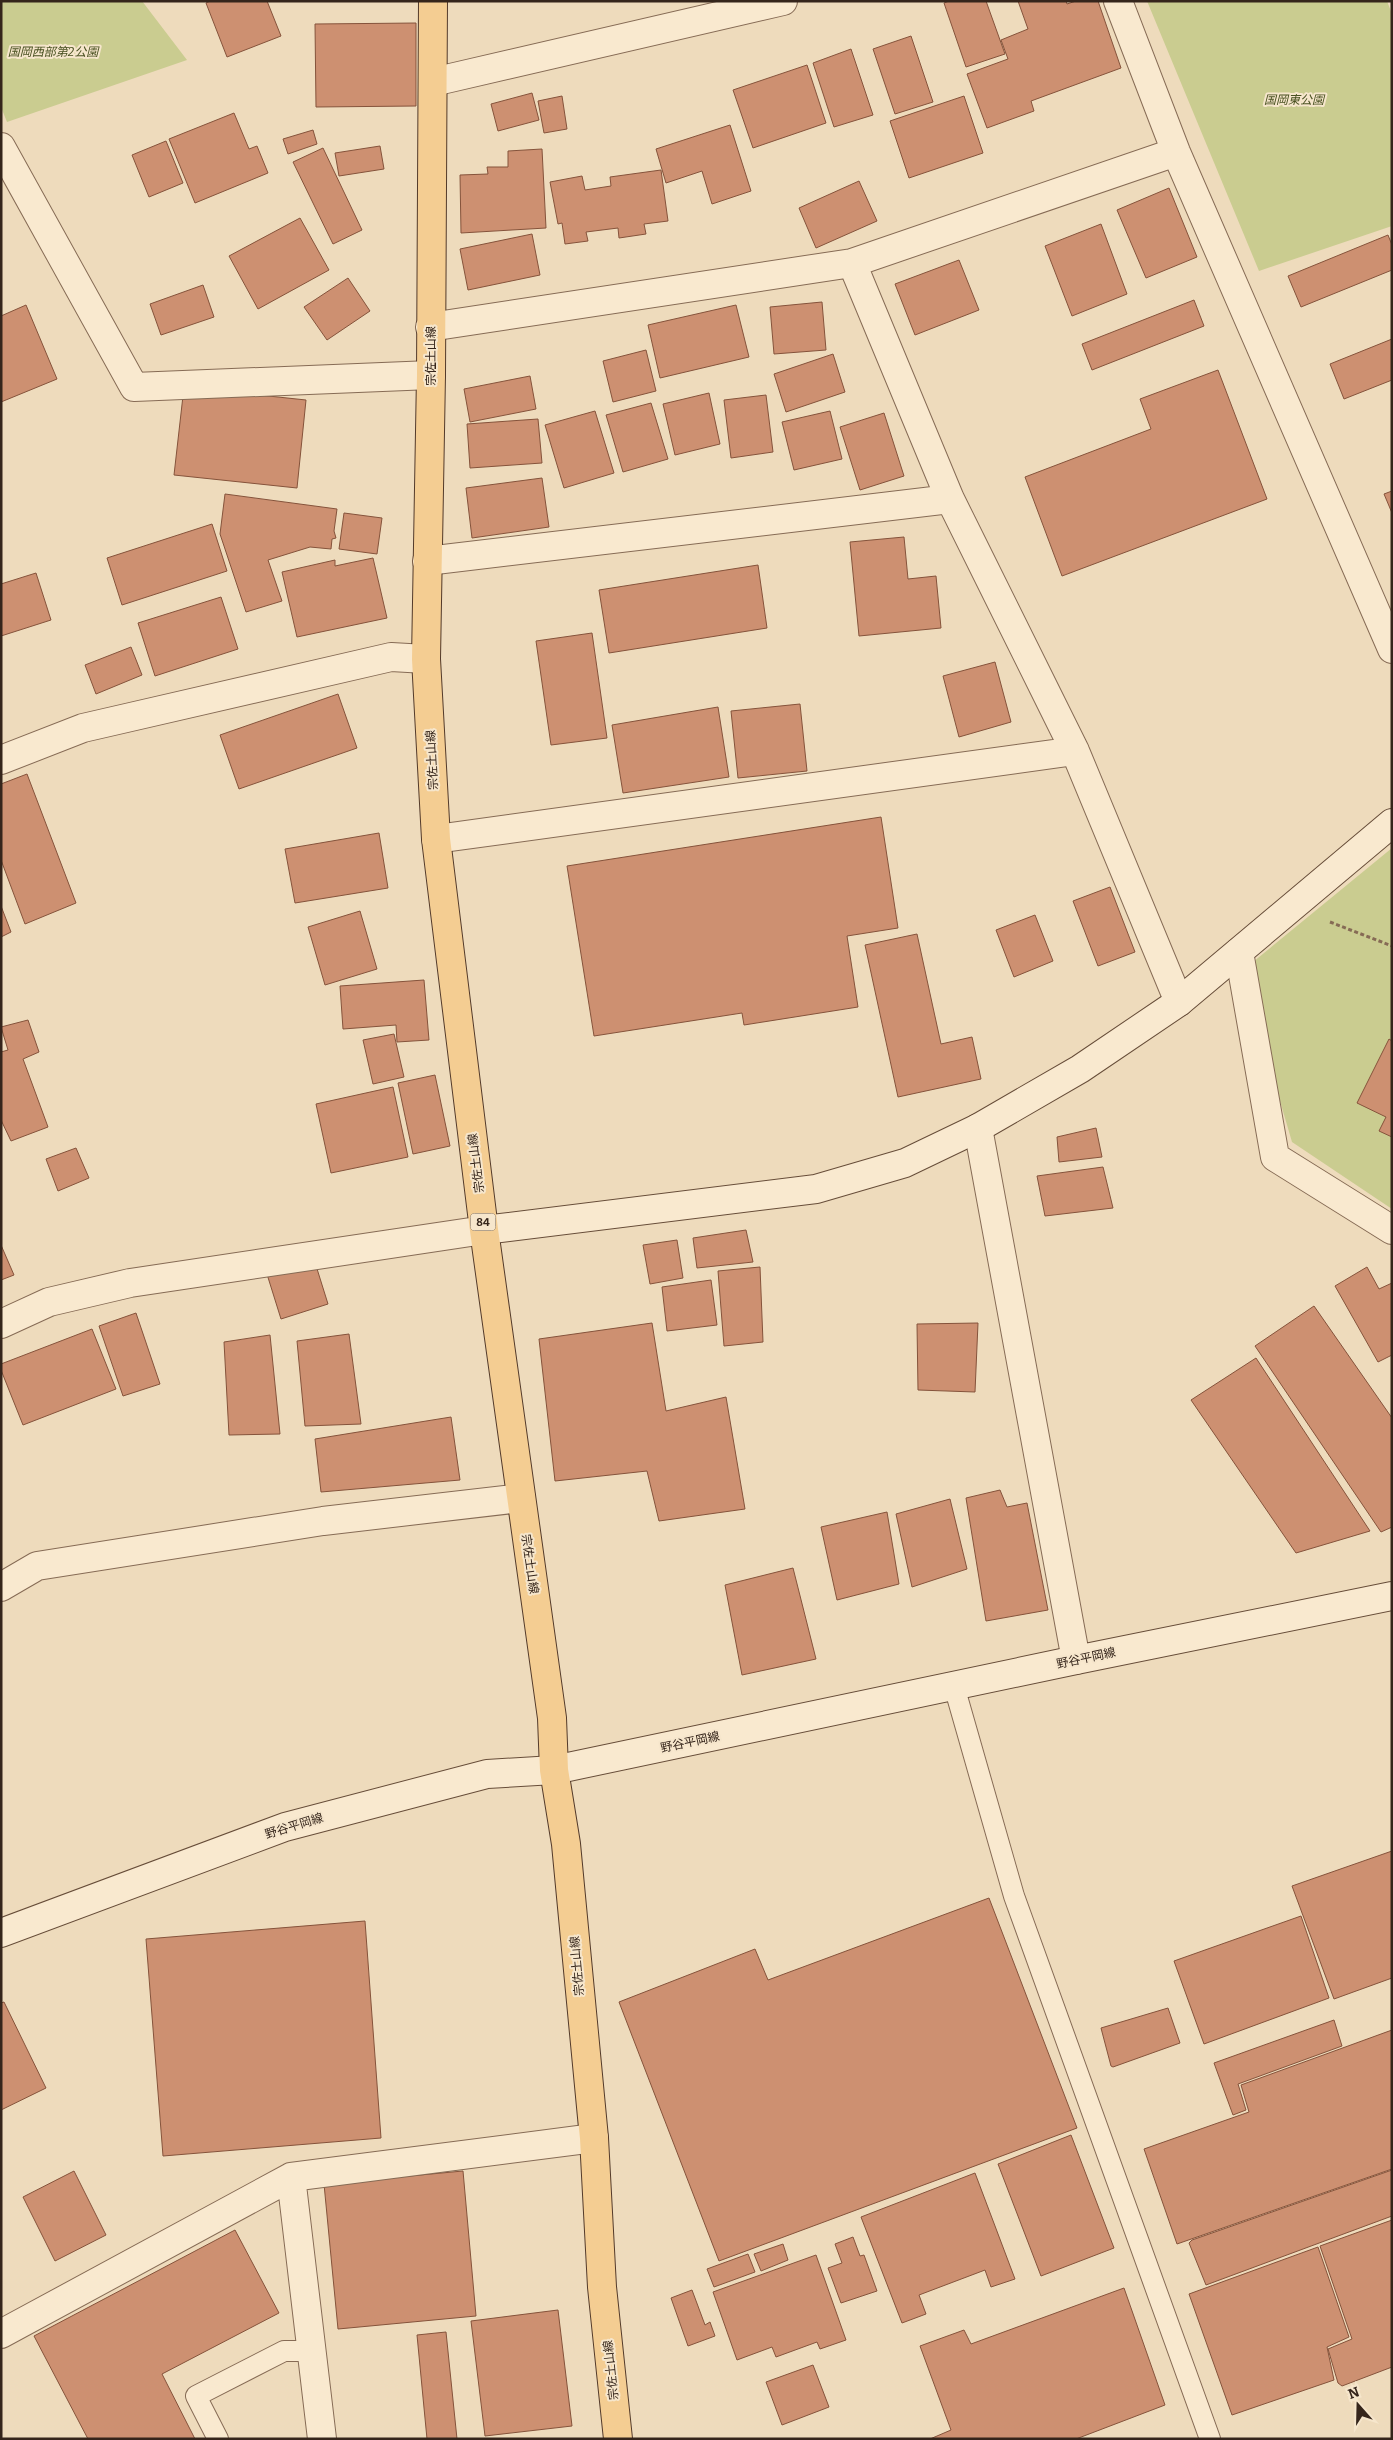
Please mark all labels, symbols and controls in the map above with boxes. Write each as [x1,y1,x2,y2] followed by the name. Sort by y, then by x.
[8,45,100,59] park label: 国岡西部第2公園
[1264,93,1326,107] park label: 国岡東公園
[424,326,438,386] street label: 宗佐土山線
[423,730,441,790] street label: 宗佐土山線
[465,1132,487,1194] street label: 宗佐土山線
[470,1214,496,1230] road number: 84
[519,1533,541,1595] street label: 宗佐土山線
[1055,1645,1117,1671] street label: 野谷平岡線
[659,1729,721,1755] street label: 野谷平岡線
[263,1811,325,1841] street label: 野谷平岡線
[567,1935,587,1997] street label: 宗佐土山線
[601,2339,621,2401] street label: 宗佐土山線
[1333,2380,1383,2430] north arrow
[1346,2383,1362,2403] text: N

